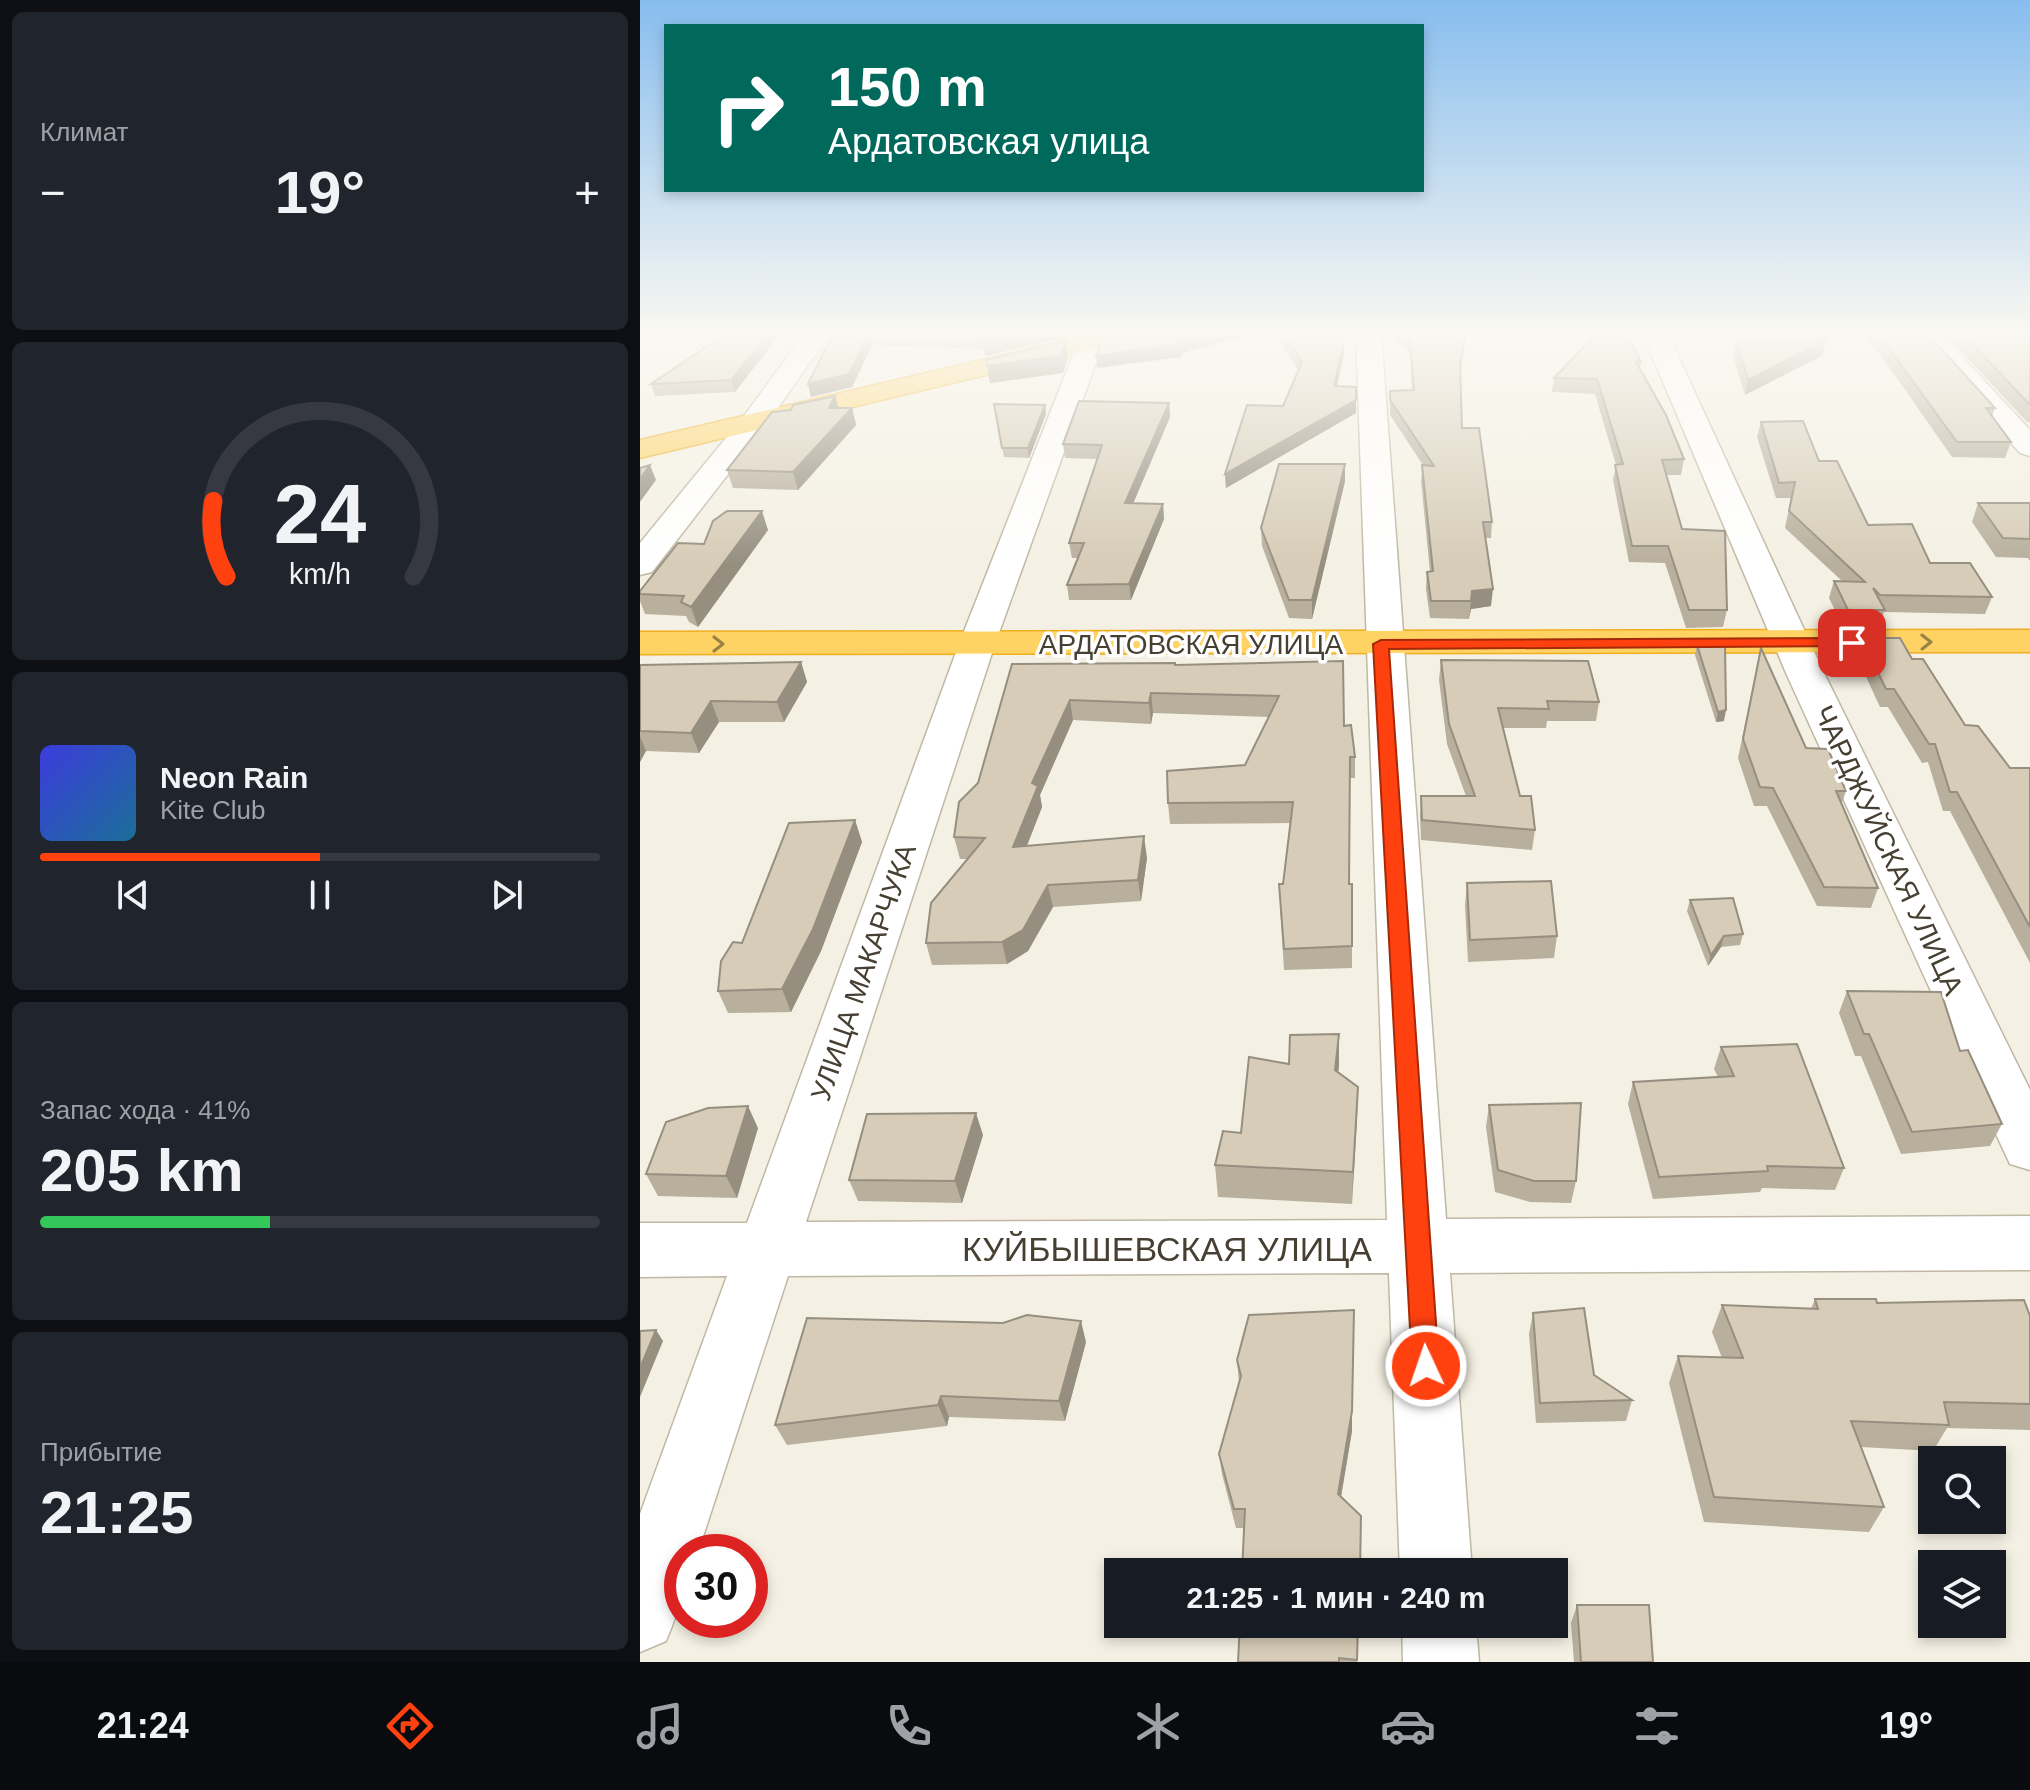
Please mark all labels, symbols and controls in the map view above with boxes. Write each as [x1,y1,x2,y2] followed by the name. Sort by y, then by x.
[828,55,987,118] text: 150 m
[696,56,800,160] icon: right
[40,117,129,147] text: Климат
[828,121,1149,162] text: Ардатовская улица
[275,159,365,226] text: 19°
[40,168,66,217] text: −
[574,168,600,217] text: +
[274,468,366,561] text: 24
[289,558,351,590] text: km/h
[1818,609,1886,677] pin
[1830,621,1874,665] icon: arrive
[1039,629,1343,660] street label: АРДАТОВСКАЯ УЛИЦА
[1920,633,1933,651] one-way arrow
[712,635,725,652] one-way arrow
[1808,701,1969,1000] street label: ЧАРДЖУЙСКАЯ УЛИЦА
[160,761,308,794] text: Neon Rain
[160,795,266,825] text: Kite Club
[805,839,922,1105] street label: УЛИЦА МАКАРЧУКА
[111,873,155,917] icon: previous
[298,873,342,917] icon: pause
[485,873,529,917] icon: next
[40,1095,250,1125] text: Запас хода · 41%
[40,1137,244,1204] text: 205 km
[962,1230,1372,1268] street label: КУЙБЫШЕВСКАЯ УЛИЦА
[1384,1324,1468,1408] position arrow
[40,1437,162,1467] text: Прибытие
[1918,1446,2006,1638] map controls
[1918,1446,2006,1534] button: search
[40,1479,193,1546] text: 21:25
[664,1534,768,1638] speed limit sign: 30
[1918,1550,2006,1638] button: layers
[1187,1581,1485,1614] text: 21:25 · 1 мин · 240 m
[382,1698,438,1754] icon: directions
[632,1698,688,1754] icon: music
[881,1698,937,1754] icon: phone
[1130,1698,1186,1754] icon: climate
[1380,1698,1436,1754] icon: car
[1629,1698,1685,1754] icon: filters
[97,1705,189,1746] text: 21:24
[1879,1705,1933,1746] text: 19°

